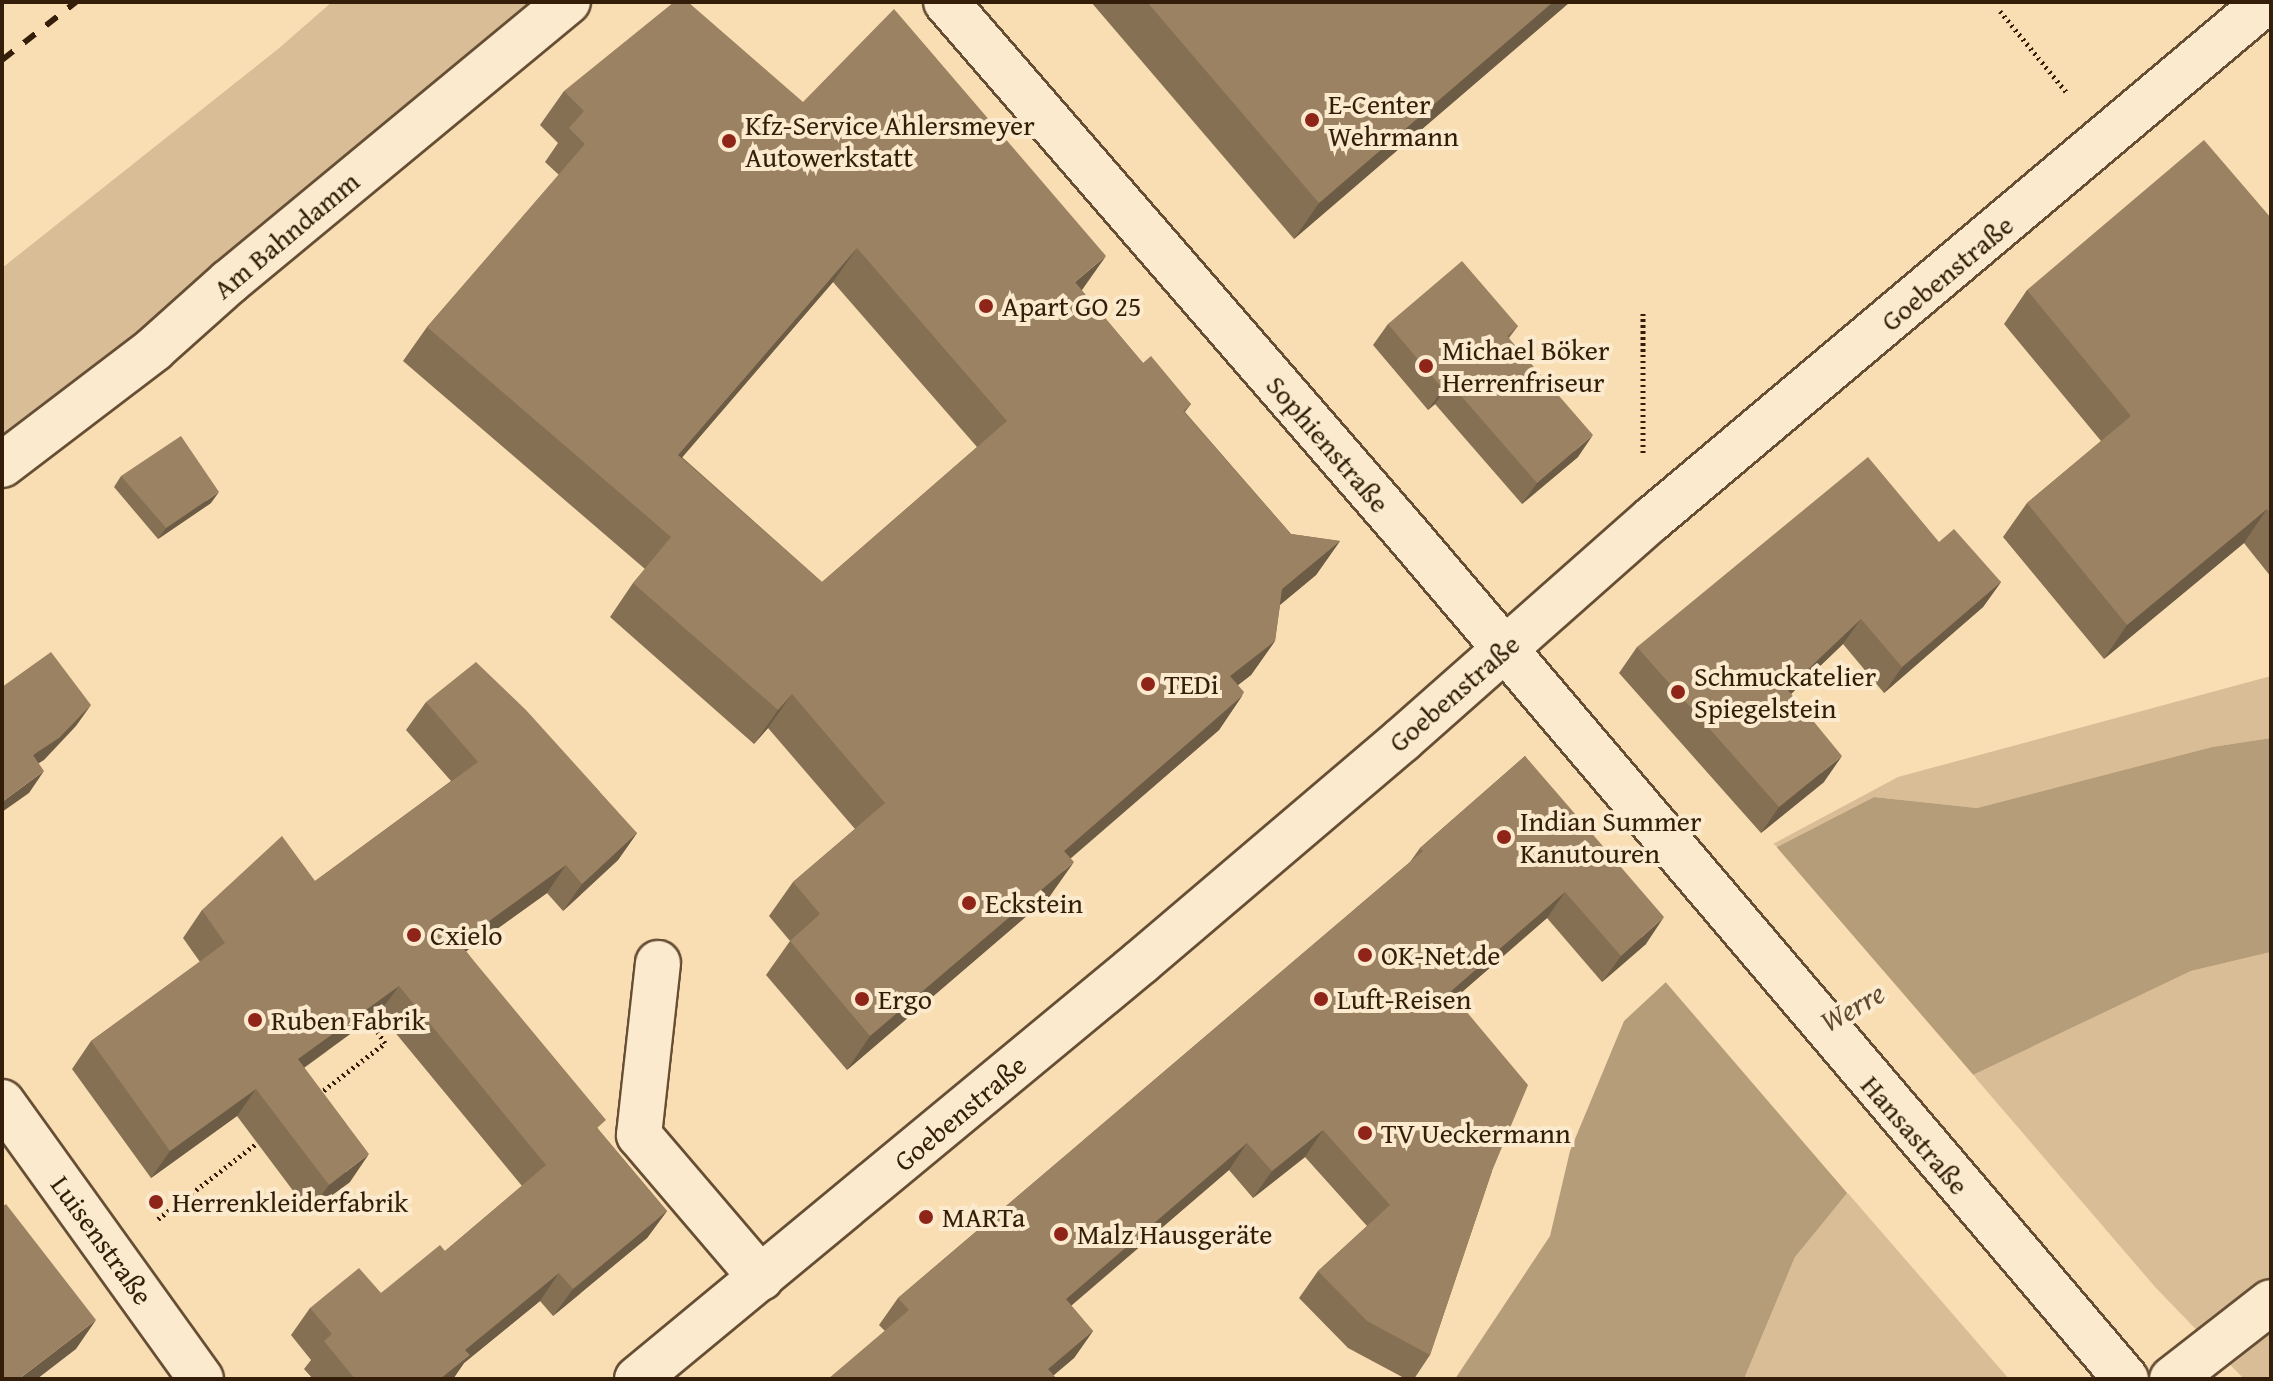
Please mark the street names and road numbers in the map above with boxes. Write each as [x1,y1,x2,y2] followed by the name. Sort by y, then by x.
[206,164,366,306] street label: Am Bahndamm
[1874,208,2020,338] street label: Goebenstraße
[1259,369,1397,519] street label: Sophienstraße
[1382,627,1526,759] street label: Goebenstraße
[887,1048,1033,1178] street label: Goebenstraße
[1854,1069,1976,1201] street label: Hansastraße
[44,1169,160,1311] street label: Luisenstraße

